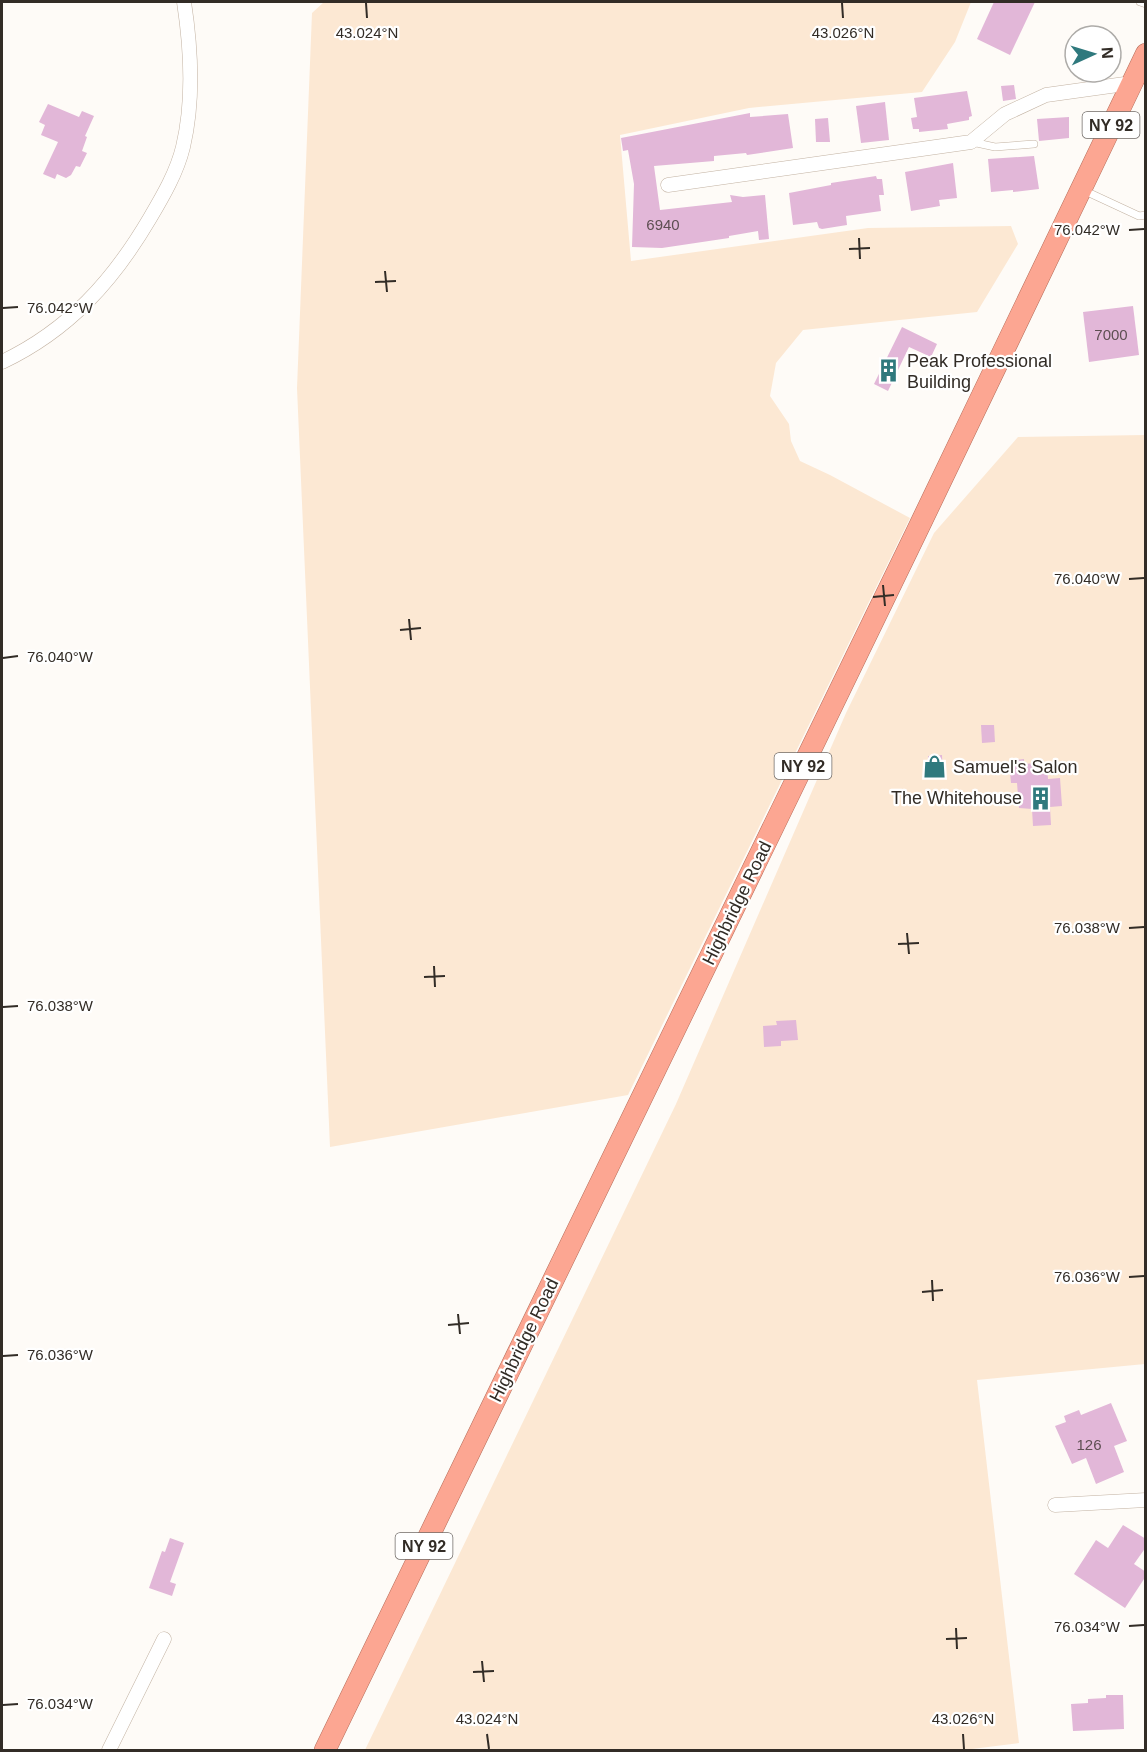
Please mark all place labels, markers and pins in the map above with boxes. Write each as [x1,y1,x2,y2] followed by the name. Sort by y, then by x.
[907,351,1052,392] place label: Peak Professional Building
[876,358,902,384] building icon: Peak Professional Building
[922,754,948,780] shop icon: Samuel's Salon
[953,757,1078,777] place label: Samuel's Salon
[1027,785,1053,811] building icon: The Whitehouse
[891,788,1022,808] place label: The Whitehouse

